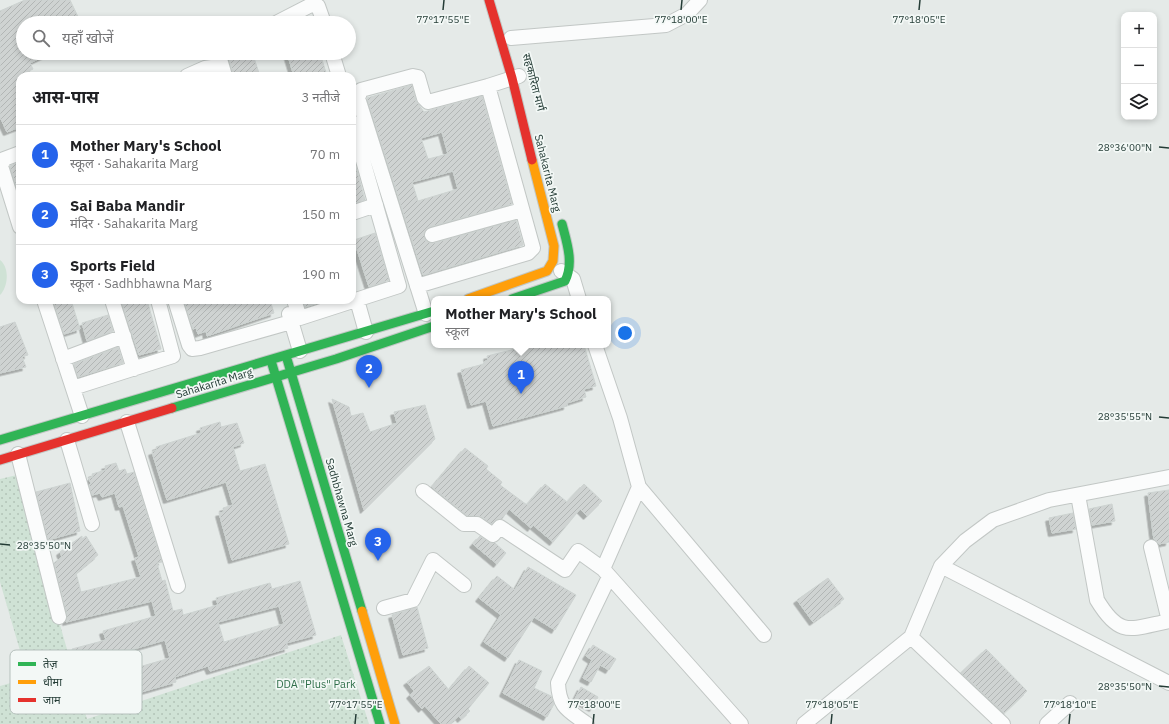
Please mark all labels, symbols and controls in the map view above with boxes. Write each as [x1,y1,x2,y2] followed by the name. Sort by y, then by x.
[1121,12,1157,120] map controls
[1121,12,1157,48] button: +
[416,13,470,26] text: 77°17'55"E
[654,13,708,26] text: 77°18'00"E
[892,13,946,26] text: 77°18'05"E
[16,16,356,60] search box
[30,27,52,49] icon: search
[62,28,113,47] text: यहाँ खोजें
[1121,48,1157,84] button: −
[520,52,549,113] street label: सहकारिता मार्ग
[1121,84,1157,120] button: layers
[32,86,99,108] text: आस-पास
[301,89,340,106] text: 3 नतीजे
[532,133,564,213] street label: Sahakarita Marg
[70,136,221,155] text: Mother Mary's School
[1098,141,1152,154] text: 28°36'00"N
[41,146,49,163] text: 1
[310,146,340,163] text: 70 m
[70,155,198,172] text: स्कूल · Sahakarita Marg
[70,196,185,215] text: Sai Baba Mandir
[41,206,49,223] text: 2
[302,206,340,223] text: 150 m
[70,215,198,232] text: मंदिर · Sahakarita Marg
[70,256,155,275] text: Sports Field
[41,266,49,283] text: 3
[302,266,340,283] text: 190 m
[70,275,212,292] text: स्कूल · Sadhbhawna Marg
[431,296,611,348] popup
[445,304,597,323] text: Mother Mary's School
[445,323,469,340] text: स्कूल
[615,323,635,343] your location
[356,355,382,388] pin: 2
[508,361,534,394] pin: 1
[174,365,254,401] street label: Sahakarita Marg
[1098,410,1152,423] text: 28°35'55"N
[323,456,361,548] street label: Sadhbhawna Marg
[365,528,391,561] pin: 3
[17,539,71,552] text: 28°35'50"N
[10,650,142,714] legend
[43,657,58,671] text: तेज़
[43,675,62,689] text: धीमा
[276,677,356,691] park label: DDA "Plus" Park
[1098,680,1152,693] text: 28°35'50"N
[43,693,61,707] text: जाम
[329,698,383,711] text: 77°17'55"E
[567,698,621,711] text: 77°18'00"E
[805,698,859,711] text: 77°18'05"E
[1043,698,1097,711] text: 77°18'10"E

